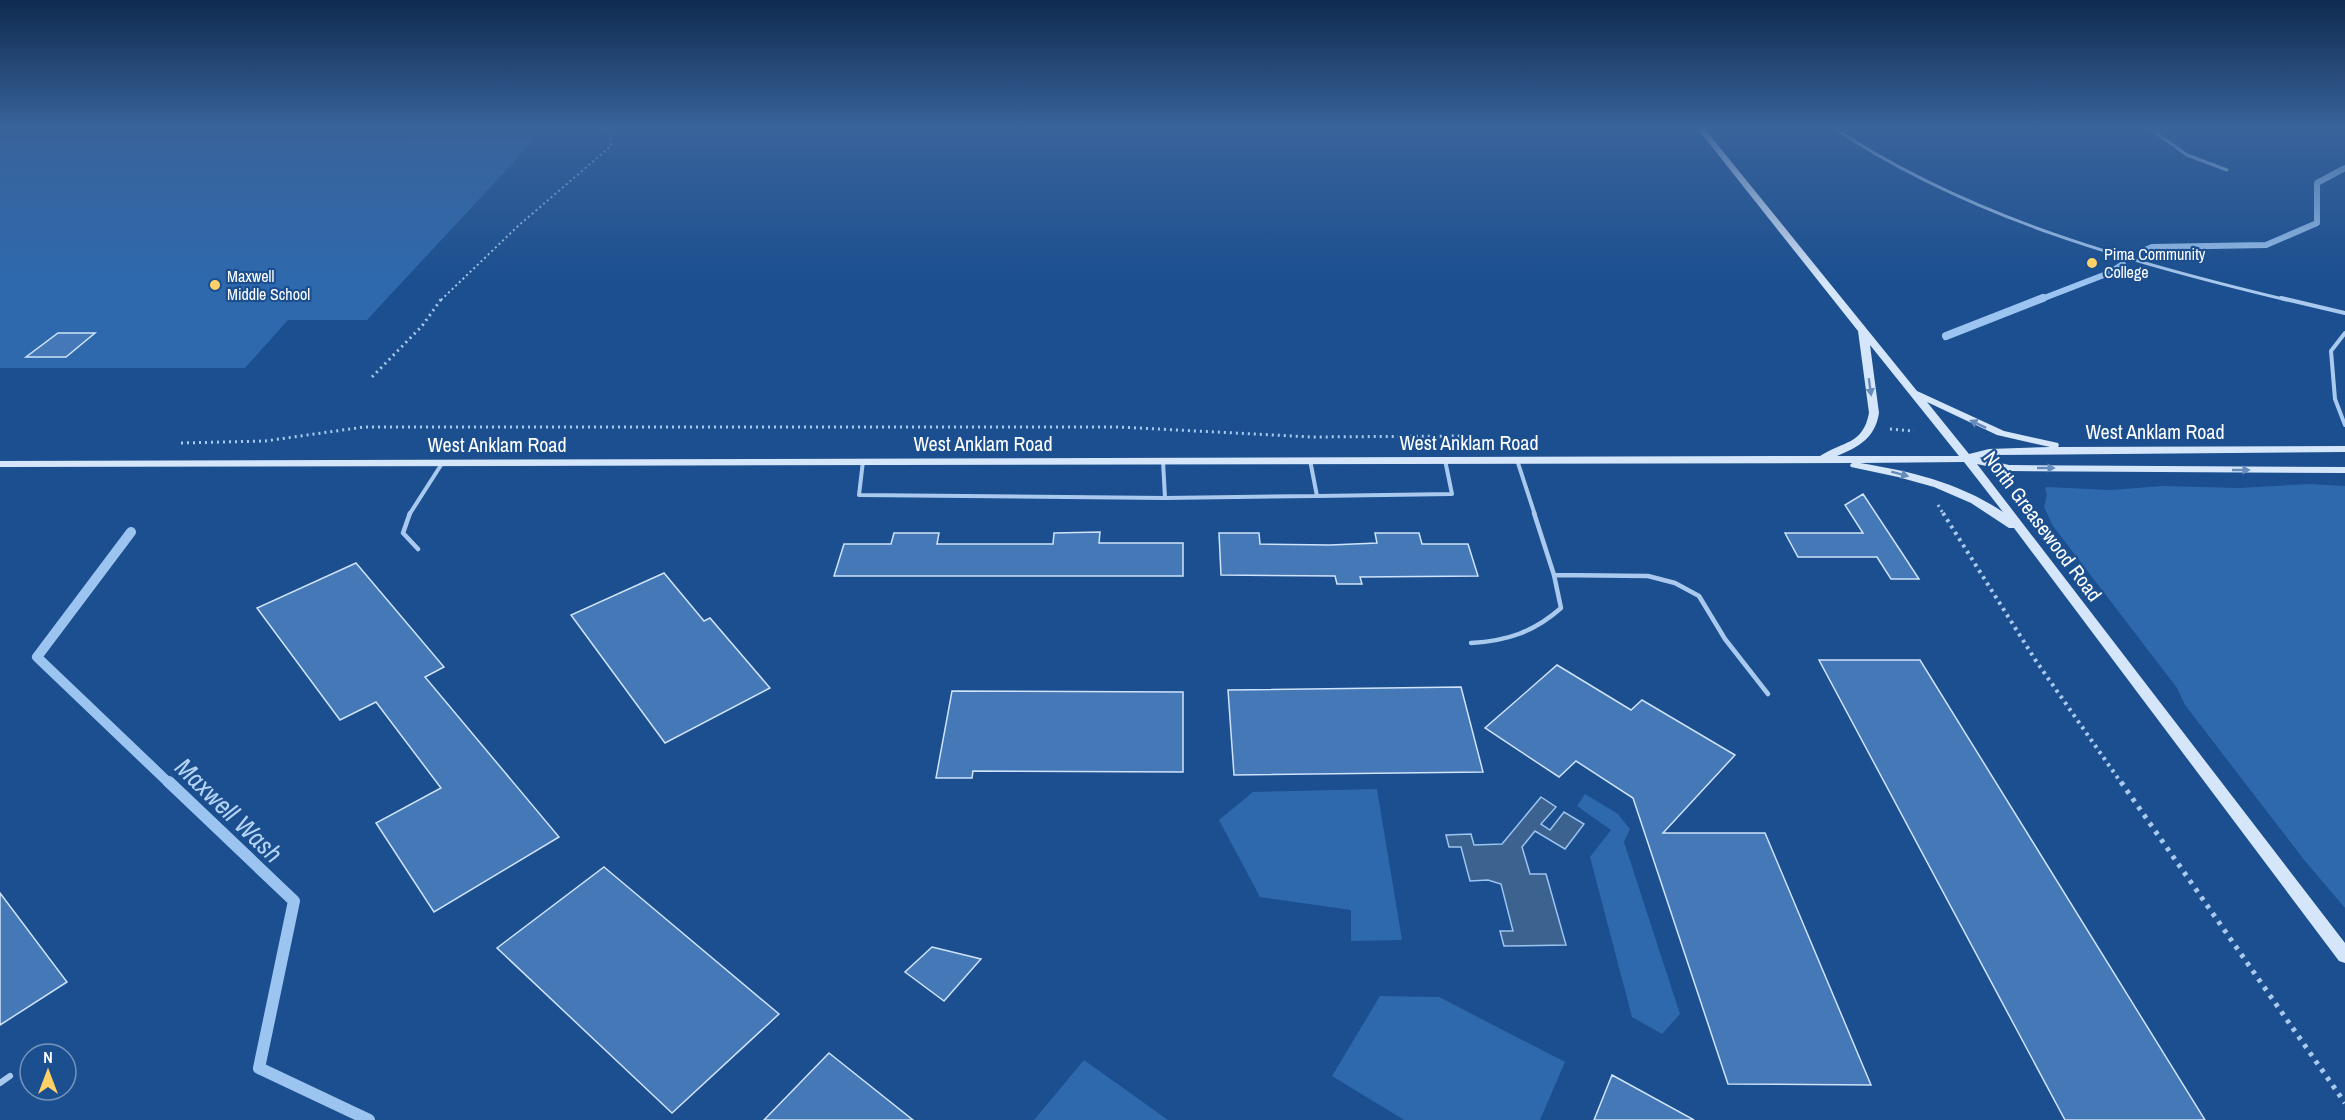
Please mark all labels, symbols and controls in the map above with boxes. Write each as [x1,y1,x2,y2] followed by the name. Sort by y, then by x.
[2104,243,2206,283] place label: Pima Community College
[2085,256,2099,270] marker: Pima Community College
[227,265,310,305] place label: Maxwell Middle School
[208,278,222,292] marker: Maxwell Middle School
[1866,378,1875,397] one-way arrow
[2085,418,2225,445] street label: West Anklam Road
[1969,419,1986,428] one-way arrow
[1399,429,1539,456] street label: West Anklam Road
[913,430,1053,457] street label: West Anklam Road
[427,431,567,458] street label: West Anklam Road
[1978,445,2108,607] street label: North Greasewood Road
[2036,463,2055,473] one-way arrow
[2231,465,2250,474] one-way arrow
[1890,469,1909,479] one-way arrow
[168,750,290,870] water label: Maxwell Wash
[18,1042,78,1102] north arrow
[43,1046,53,1068] text: N

